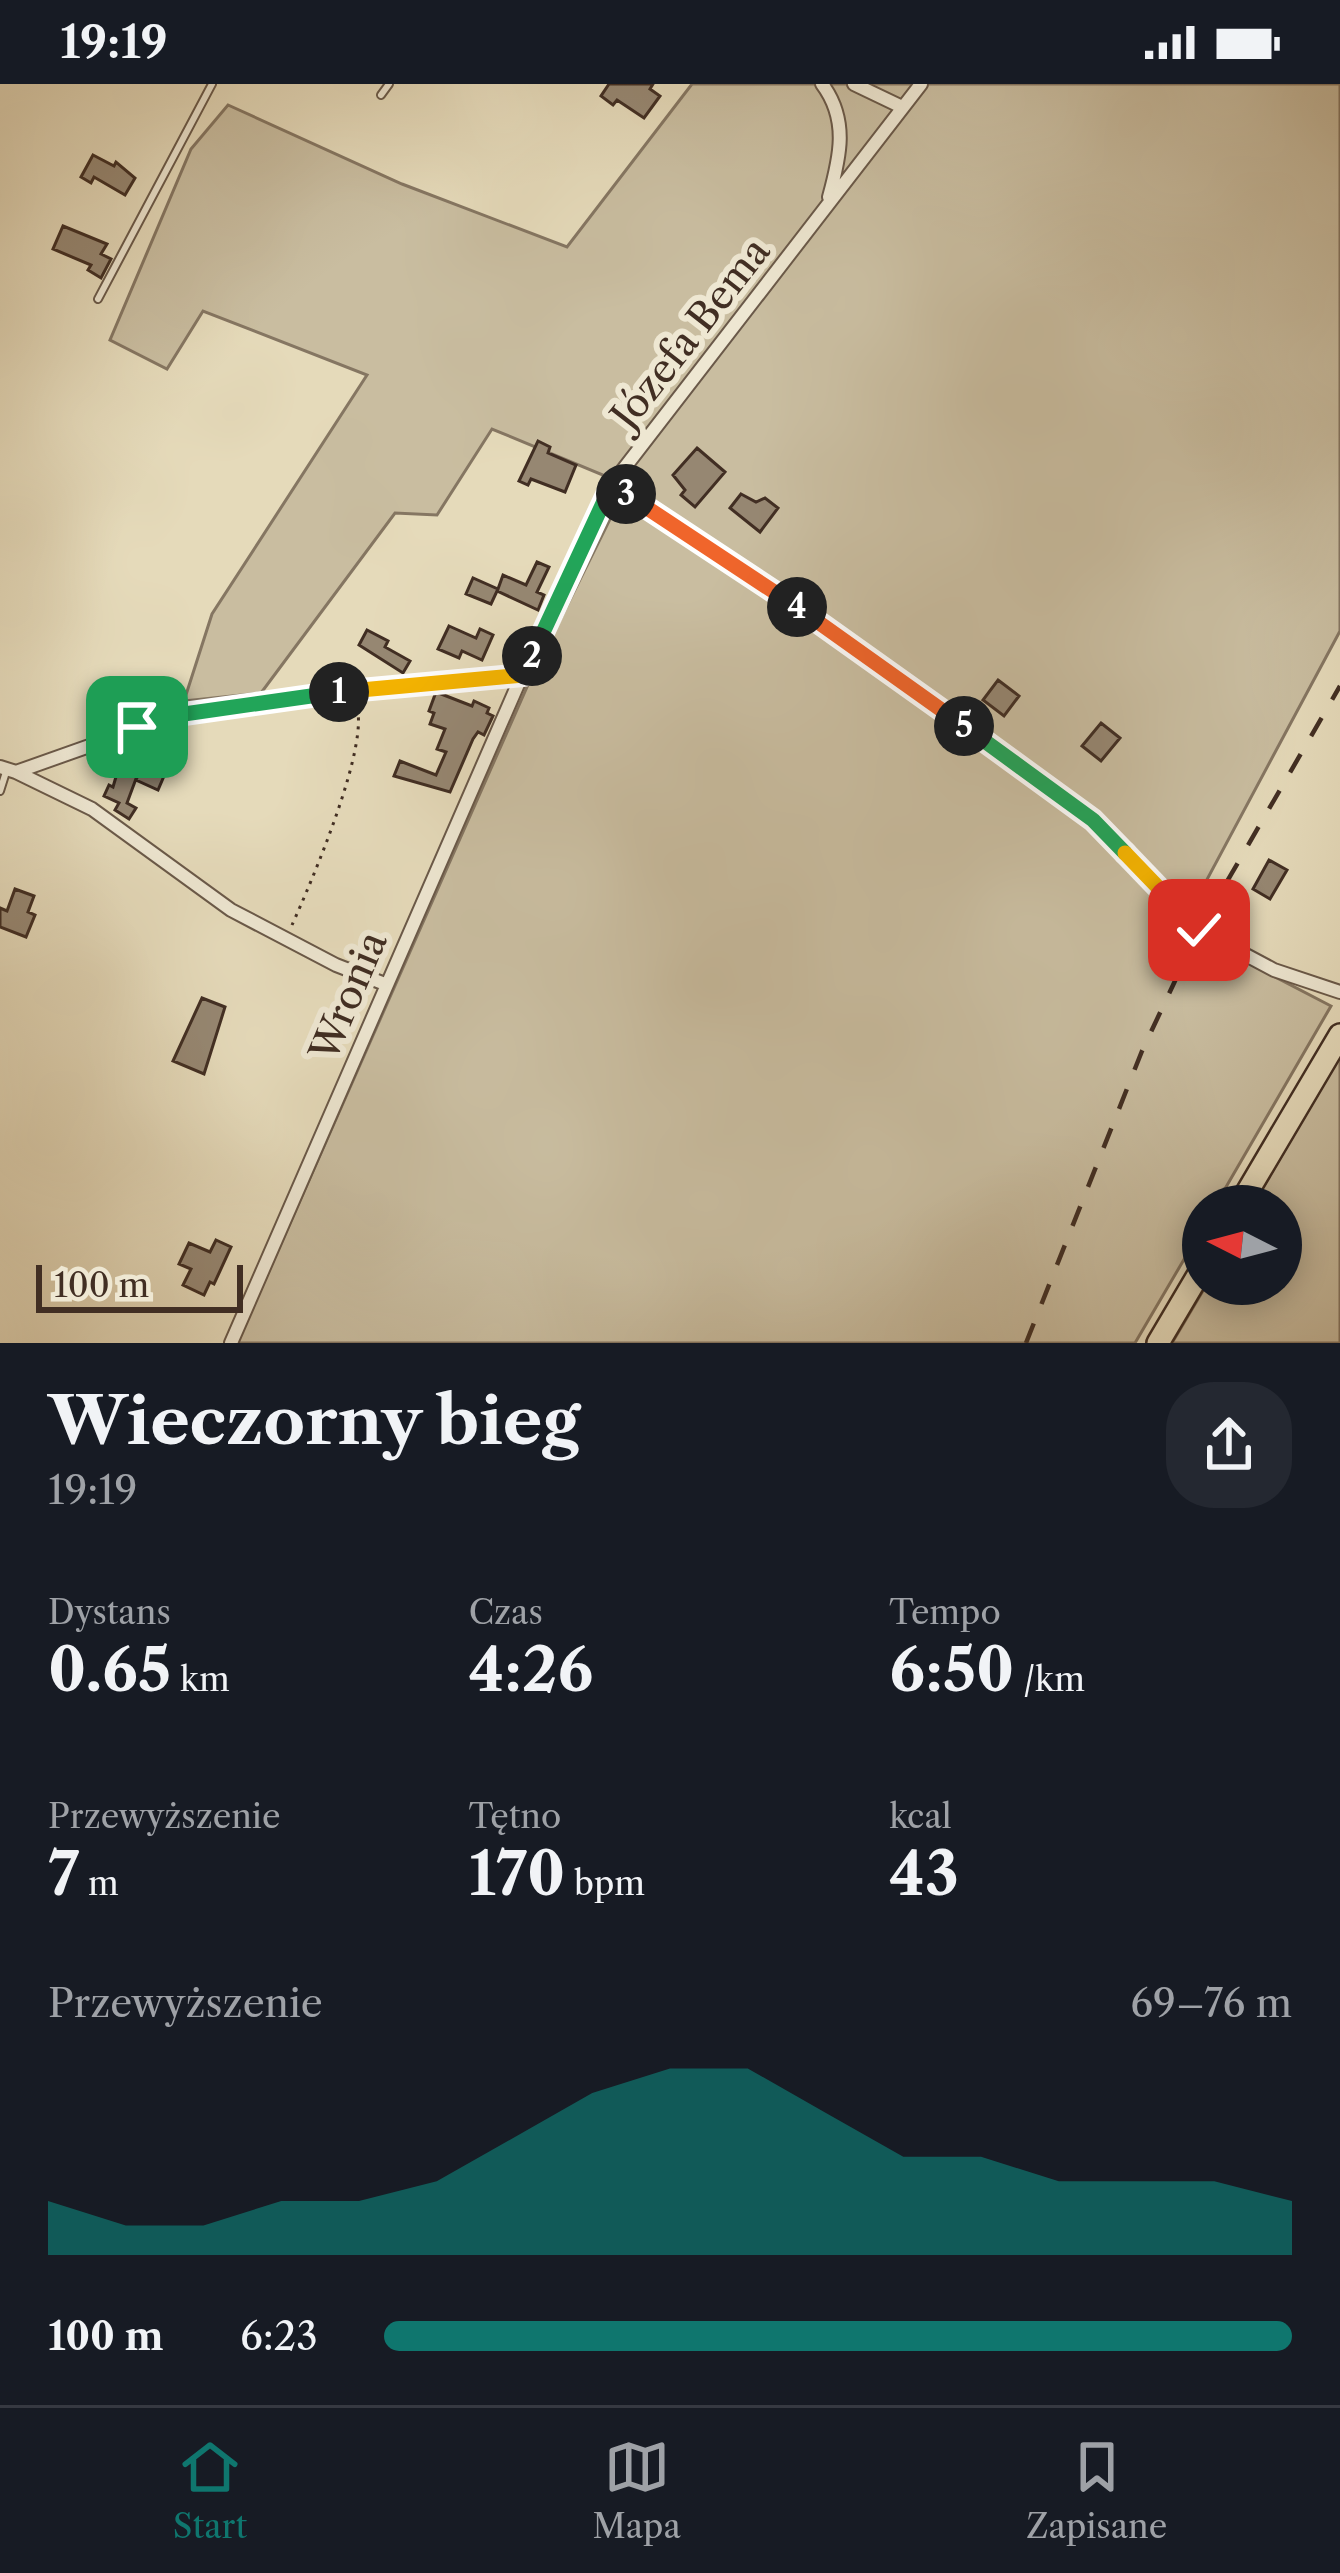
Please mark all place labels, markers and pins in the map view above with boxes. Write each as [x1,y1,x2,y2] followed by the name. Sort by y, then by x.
[596,464,656,524] pin: 3
[767,577,827,637] pin: 4
[502,626,562,686] pin: 2
[309,662,369,722] pin: 1
[86,676,188,778] pin
[934,696,994,756] pin: 5
[1148,879,1250,981] pin

